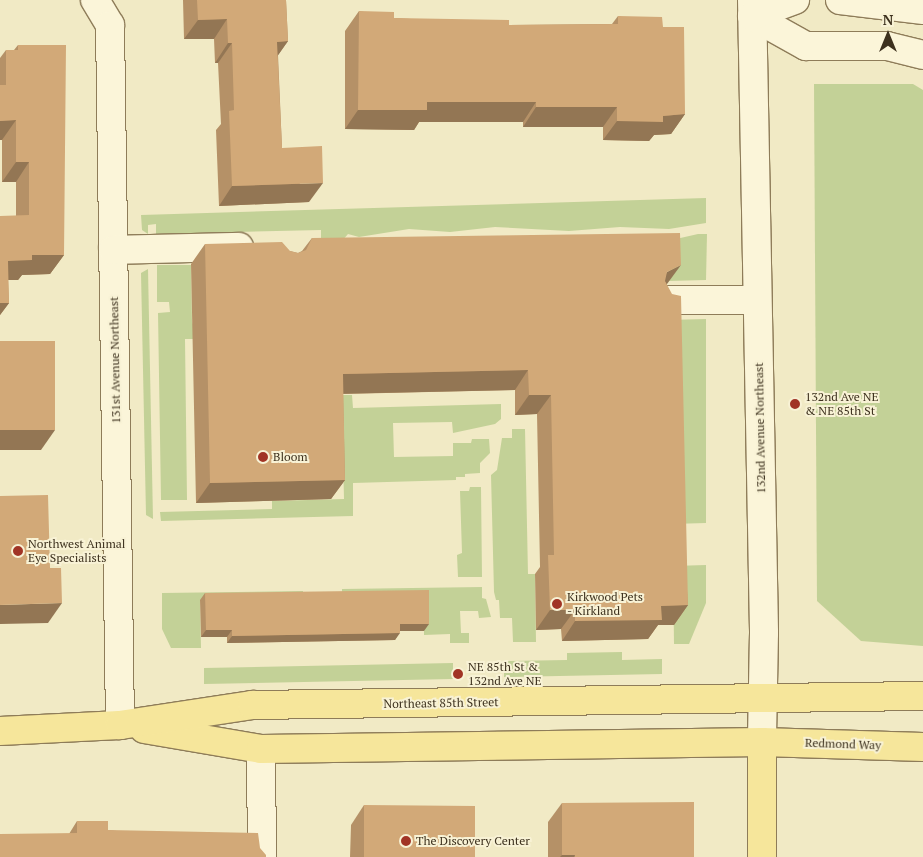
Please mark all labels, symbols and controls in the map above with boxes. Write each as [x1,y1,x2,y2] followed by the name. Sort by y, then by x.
[863,10,913,60] north arrow
[883,10,893,29] text: N
[107,296,123,424] street label: 131st Avenue Northeast
[752,362,768,494] street label: 132nd Avenue Northeast
[805,390,879,418] place label: 132nd Ave NE & NE 85th St
[789,398,801,410] marker: 132nd Ave NE & NE 85th St
[273,450,308,464] place label: Bloom
[257,451,269,463] marker: Bloom
[28,537,126,565] place label: Northwest Animal Eye Specialists
[12,545,24,557] marker: Northwest Animal Eye Specialists
[567,590,643,618] place label: Kirkwood Pets - Kirkland
[551,598,563,610] marker: Kirkwood Pets - Kirkland
[468,660,542,688] place label: NE 85th St & 132nd Ave NE
[452,668,464,680] marker: NE 85th St & 132nd Ave NE
[383,695,499,711] street label: Northeast 85th Street
[805,735,881,753] street label: Redmond Way
[416,834,530,848] place label: The Discovery Center
[400,835,412,847] marker: The Discovery Center

